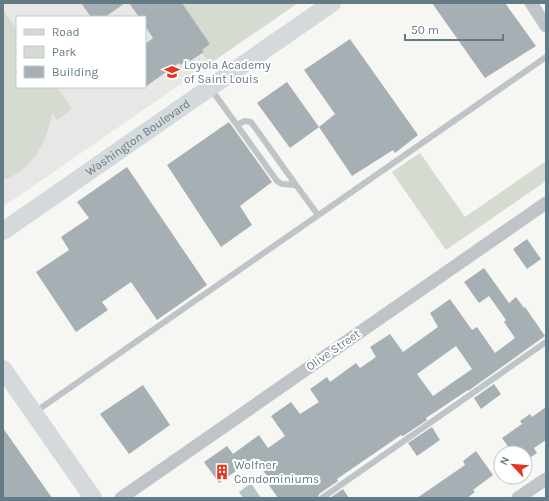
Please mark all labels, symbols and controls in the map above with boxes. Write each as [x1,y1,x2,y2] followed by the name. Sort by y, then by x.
[16,16,146,88] legend
[405,16,503,42] scale bar
[411,23,439,37] text: 50 m
[52,25,80,39] text: Road
[52,45,77,59] text: Park
[184,58,271,86] place label: Loyola Academy of Saint Louis
[163,63,181,81] school or university icon: Loyola Academy of Saint Louis
[52,65,99,79] text: Building
[83,96,193,179] street label: Washington Boulevard
[303,326,363,374] street label: Olive Street
[493,445,533,485] north arrow
[497,454,512,467] text: N
[234,458,319,486] place label: Wolfner Condominiums
[213,463,231,481] building icon: Wolfner Condominiums

